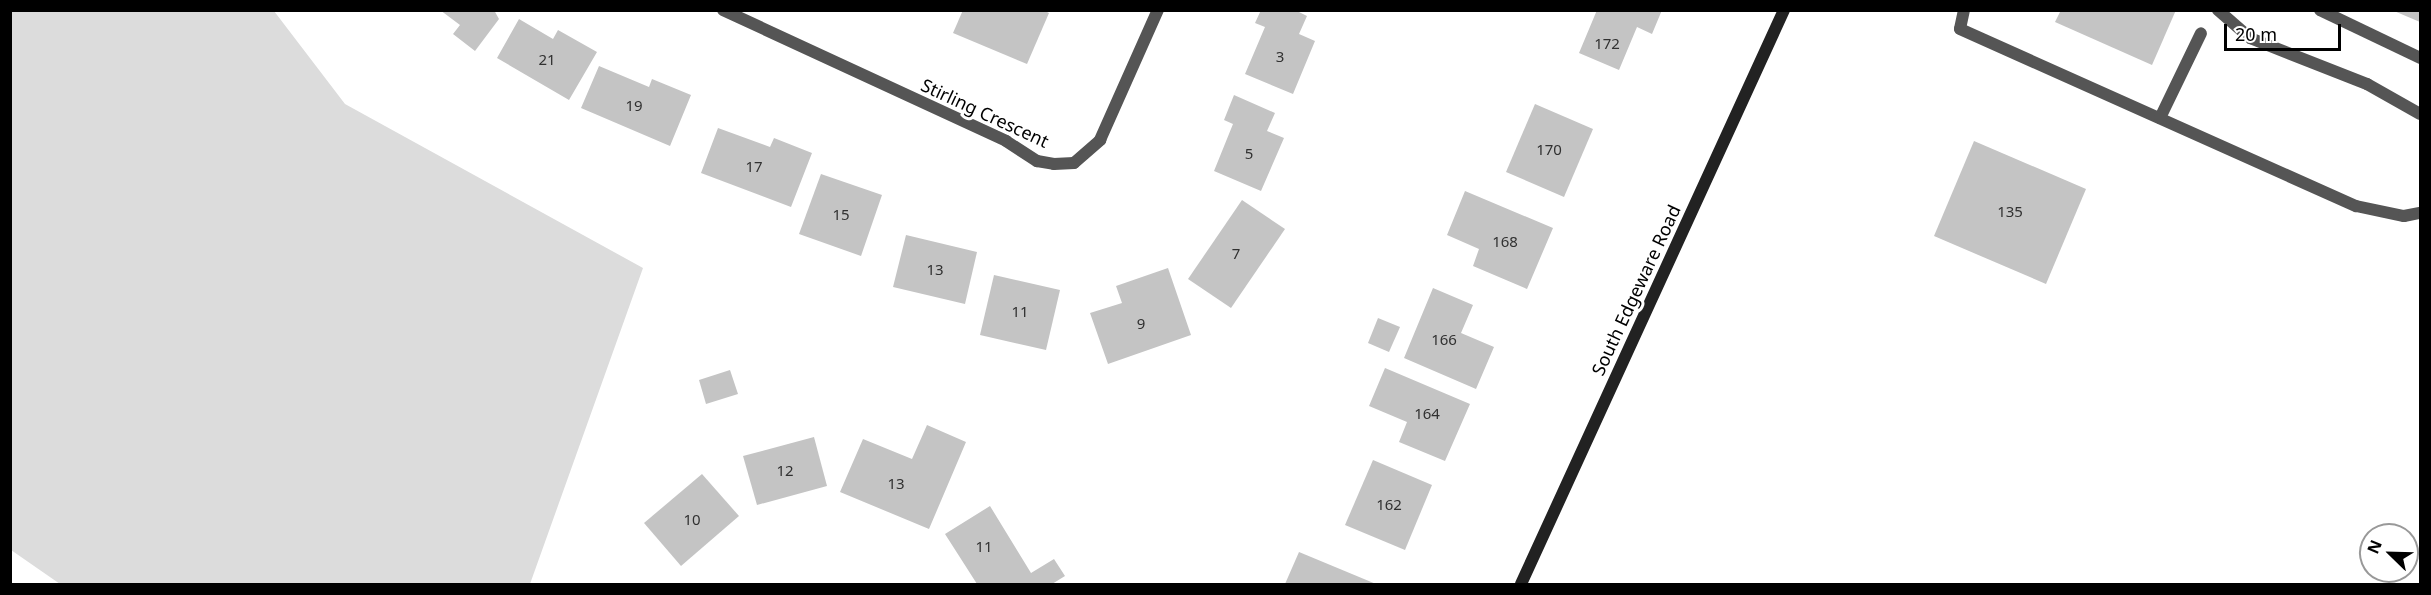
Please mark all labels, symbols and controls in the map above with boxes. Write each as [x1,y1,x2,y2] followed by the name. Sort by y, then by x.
[2227,12,2344,50] scale bar
[2235,22,2277,46] text: 20 m
[1594,35,1620,53] house number: 172
[1276,48,1284,66] house number: 3
[538,51,556,69] house number: 21
[918,74,1052,152] street label: Stirling Crescent
[625,97,643,115] house number: 19
[1536,141,1562,159] house number: 170
[1245,145,1253,163] house number: 5
[745,158,763,176] house number: 17
[1587,201,1685,379] street label: South Edgeware Road
[1997,203,2023,221] house number: 135
[832,206,850,224] house number: 15
[1492,233,1518,251] house number: 168
[1232,245,1240,263] house number: 7
[926,261,944,279] house number: 13
[1011,303,1029,321] house number: 11
[1137,315,1145,333] house number: 9
[1431,331,1457,349] house number: 166
[1414,405,1440,423] house number: 164
[776,462,794,480] house number: 12
[887,475,905,493] house number: 13
[1376,496,1402,514] house number: 162
[683,511,701,529] house number: 10
[2359,523,2419,583] north arrow
[2362,536,2387,557] text: N
[975,538,993,556] house number: 11

